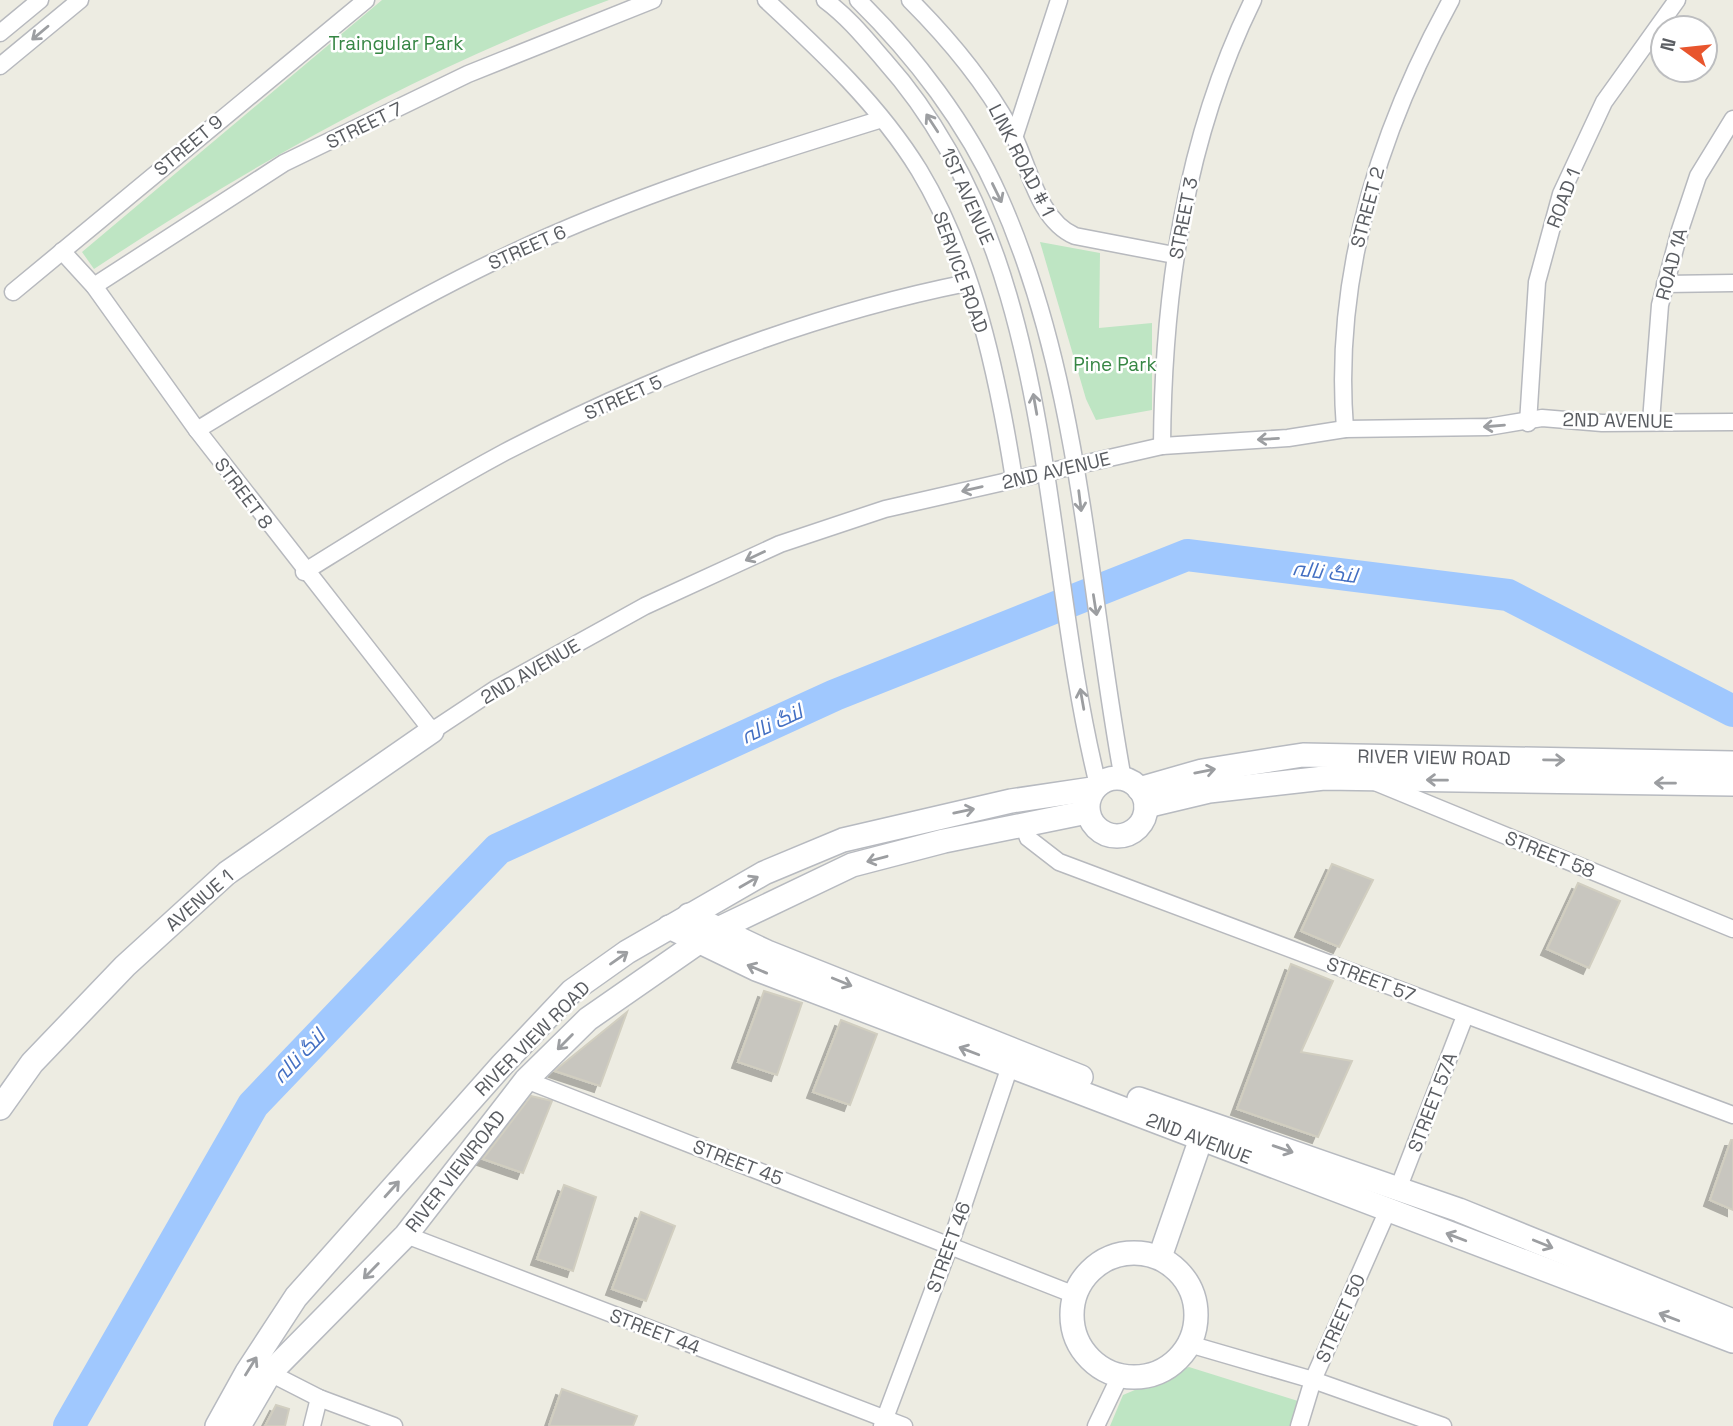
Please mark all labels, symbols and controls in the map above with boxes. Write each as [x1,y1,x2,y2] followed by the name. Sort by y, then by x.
[1649,14,1719,84] north arrow
[31,25,49,41] one-way arrow
[329,31,463,56] park label: Traingular Park
[1654,35,1682,54] text: N
[322,96,407,155] street label: STREET 7
[983,100,1061,221] street label: LINK ROAD # 1
[149,109,228,182] street label: STREET 9
[925,114,939,134] one-way arrow
[935,144,1000,249] street label: 1ST AVENUE
[1345,164,1390,250] street label: STREET 2
[1541,165,1586,232] street label: ROAD 1
[1163,175,1204,261] street label: STREET 3
[991,182,1005,203] one-way arrow
[927,208,994,336] street label: SERVICE ROAD
[484,219,570,276] street label: STREET 6
[1650,225,1693,303] street label: ROAD 1A
[1073,352,1157,377] park label: Pine Park
[580,369,666,426] street label: STREET 5
[1027,393,1041,416] one-way arrow
[1562,407,1674,434] street label: 2ND AVENUE
[1484,420,1506,433] one-way arrow
[1257,433,1280,446] one-way arrow
[999,446,1113,495] street label: 2ND AVENUE
[209,453,279,534] street label: STREET 8
[961,483,984,496] one-way arrow
[1074,490,1087,512] one-way arrow
[745,550,766,563] one-way arrow
[1292,554,1361,589] water label: لنگ نالہ
[1089,593,1102,616] one-way arrow
[476,633,584,710] street label: 2ND AVENUE
[1075,688,1088,710] one-way arrow
[737,697,809,749] water label: لنگ نالہ
[1357,744,1511,771] street label: RIVER VIEW ROAD
[1542,753,1565,766] one-way arrow
[1193,764,1216,777] one-way arrow
[1426,773,1449,786] one-way arrow
[1654,776,1677,790] one-way arrow
[952,803,975,817] one-way arrow
[1501,825,1598,884] street label: STREET 58
[866,853,889,866] one-way arrow
[160,864,239,937] street label: AVENUE 1
[738,875,758,889] one-way arrow
[609,951,629,965] one-way arrow
[1323,951,1419,1008] street label: STREET 57
[747,962,768,975] one-way arrow
[469,975,595,1101] street label: RIVER VIEW ROAD
[830,976,852,989] one-way arrow
[267,1022,332,1088] water label: لنگ نالہ
[557,1033,574,1050] one-way arrow
[959,1043,981,1056] one-way arrow
[1402,1049,1463,1156] street label: STREET 57A
[400,1105,511,1238] street label: RIVER VIEWROAD
[1143,1107,1255,1170] street label: 2ND AVENUE
[689,1134,786,1191] street label: STREET 45
[1272,1144,1294,1156] one-way arrow
[384,1180,400,1198] one-way arrow
[921,1198,976,1296] street label: STREET 46
[1446,1229,1468,1242] one-way arrow
[1531,1238,1553,1251] one-way arrow
[362,1262,379,1279] one-way arrow
[1310,1270,1371,1367] street label: STREET 50
[606,1303,704,1360] street label: STREET 44
[1659,1310,1681,1323] one-way arrow
[244,1357,258,1377] one-way arrow

